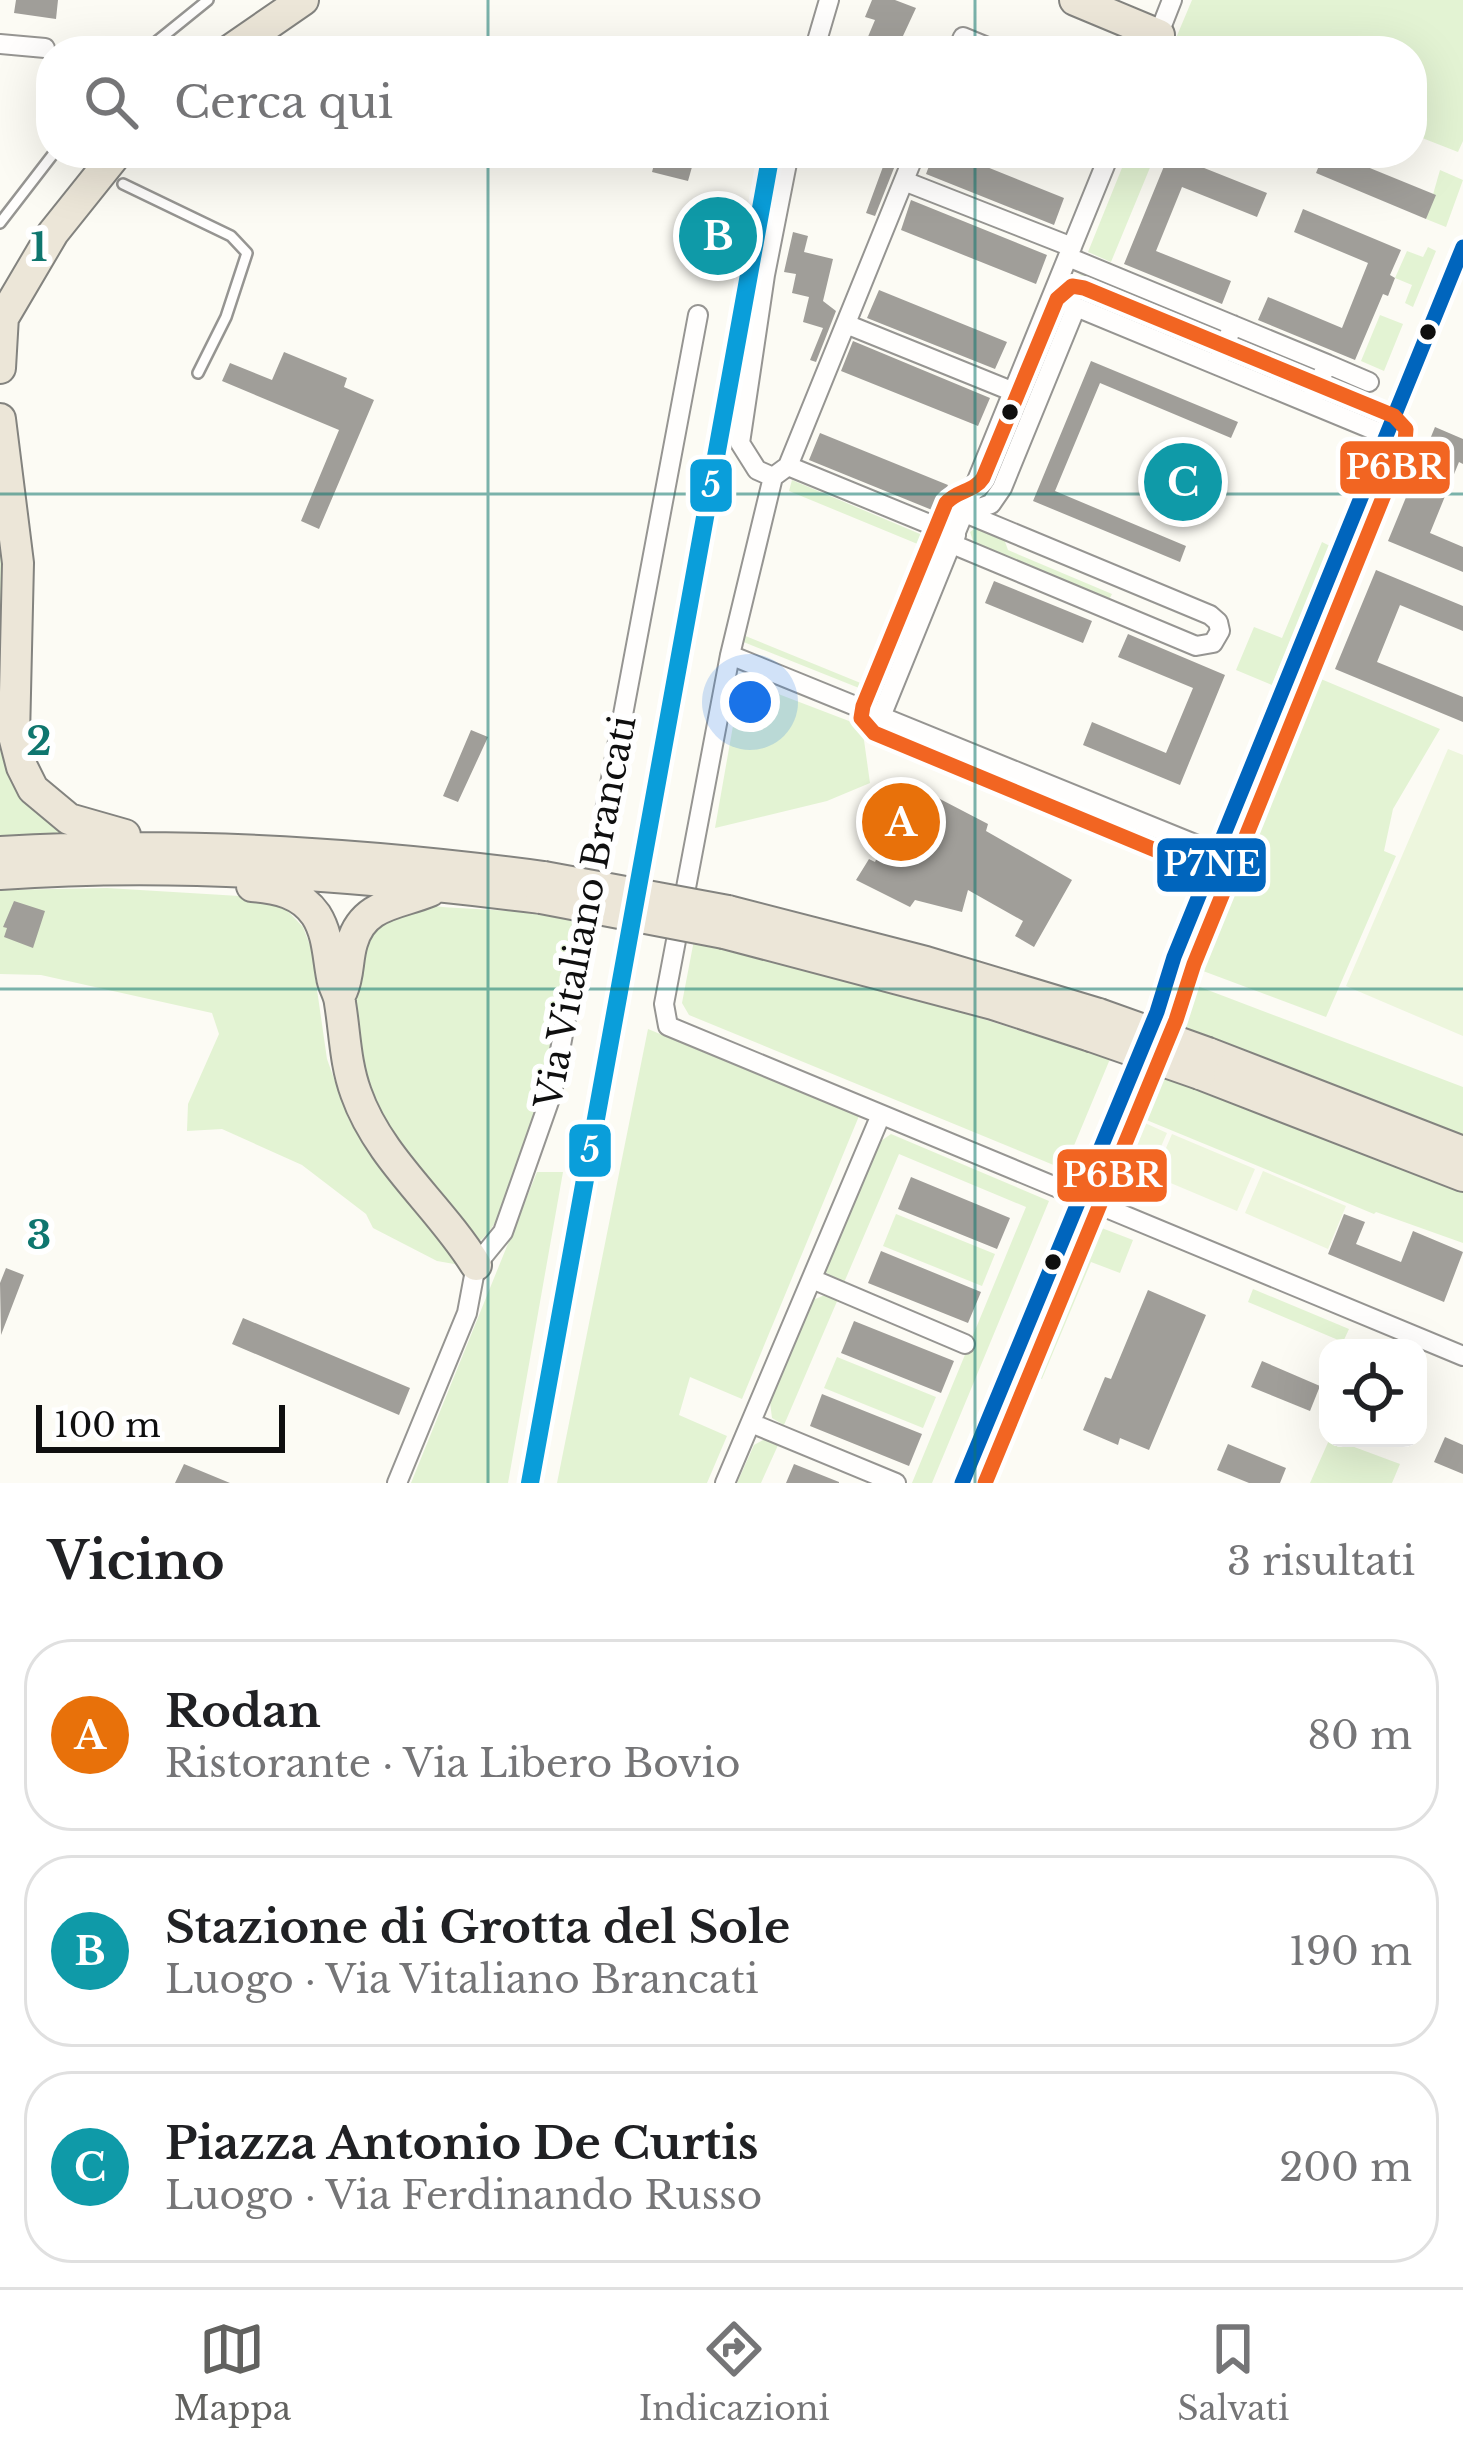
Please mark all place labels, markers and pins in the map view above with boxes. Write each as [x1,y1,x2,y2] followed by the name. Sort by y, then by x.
[679,191,757,281] pin: B
[1417,321,1439,343] unlabelled marker
[999,401,1021,423] unlabelled marker
[1144,437,1222,527] pin: C
[862,777,940,867] pin: A
[1042,1251,1064,1273] unlabelled marker

